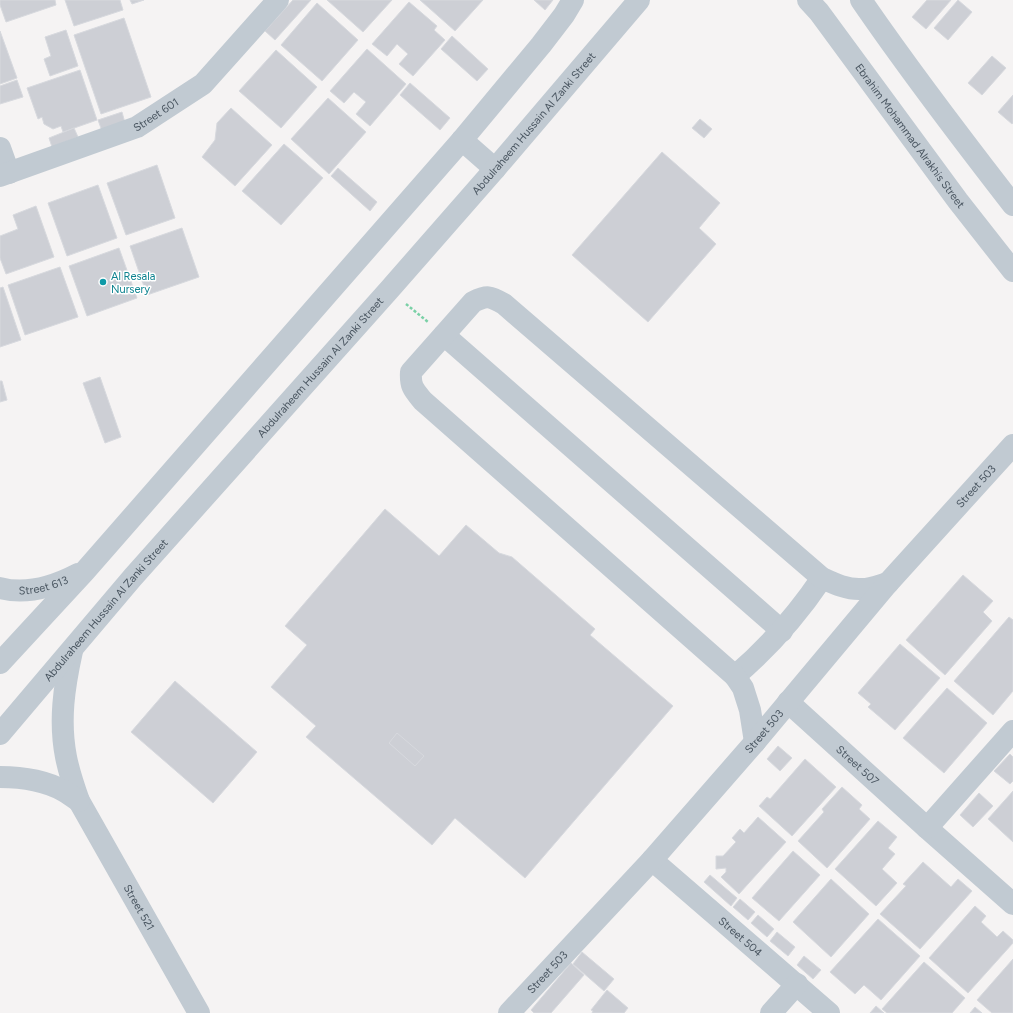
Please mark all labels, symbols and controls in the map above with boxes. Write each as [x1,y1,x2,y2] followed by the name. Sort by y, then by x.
[470,50,599,198] street label: Abdulraheem Hussain Al Zanki Street
[852,61,967,211] street label: Ebrahim Mohammad Alrakhis Street
[131,96,181,135] street label: Street 601
[111,270,155,296] place label: Al Resala Nursery
[98,277,108,287] marker: Al Resala Nursery
[255,295,386,440] street label: Abdulraheem Hussain Al Zanki Street
[953,463,999,510] street label: Street 503
[42,537,171,684] street label: Abdulraheem Hussain Al Zanki Street
[18,574,70,598] street label: Street 613
[742,707,786,756] street label: Street 503
[833,743,881,788] street label: Street 507
[121,882,157,933] street label: Street 521
[716,914,765,960] street label: Street 504
[525,949,570,996] street label: Street 503

